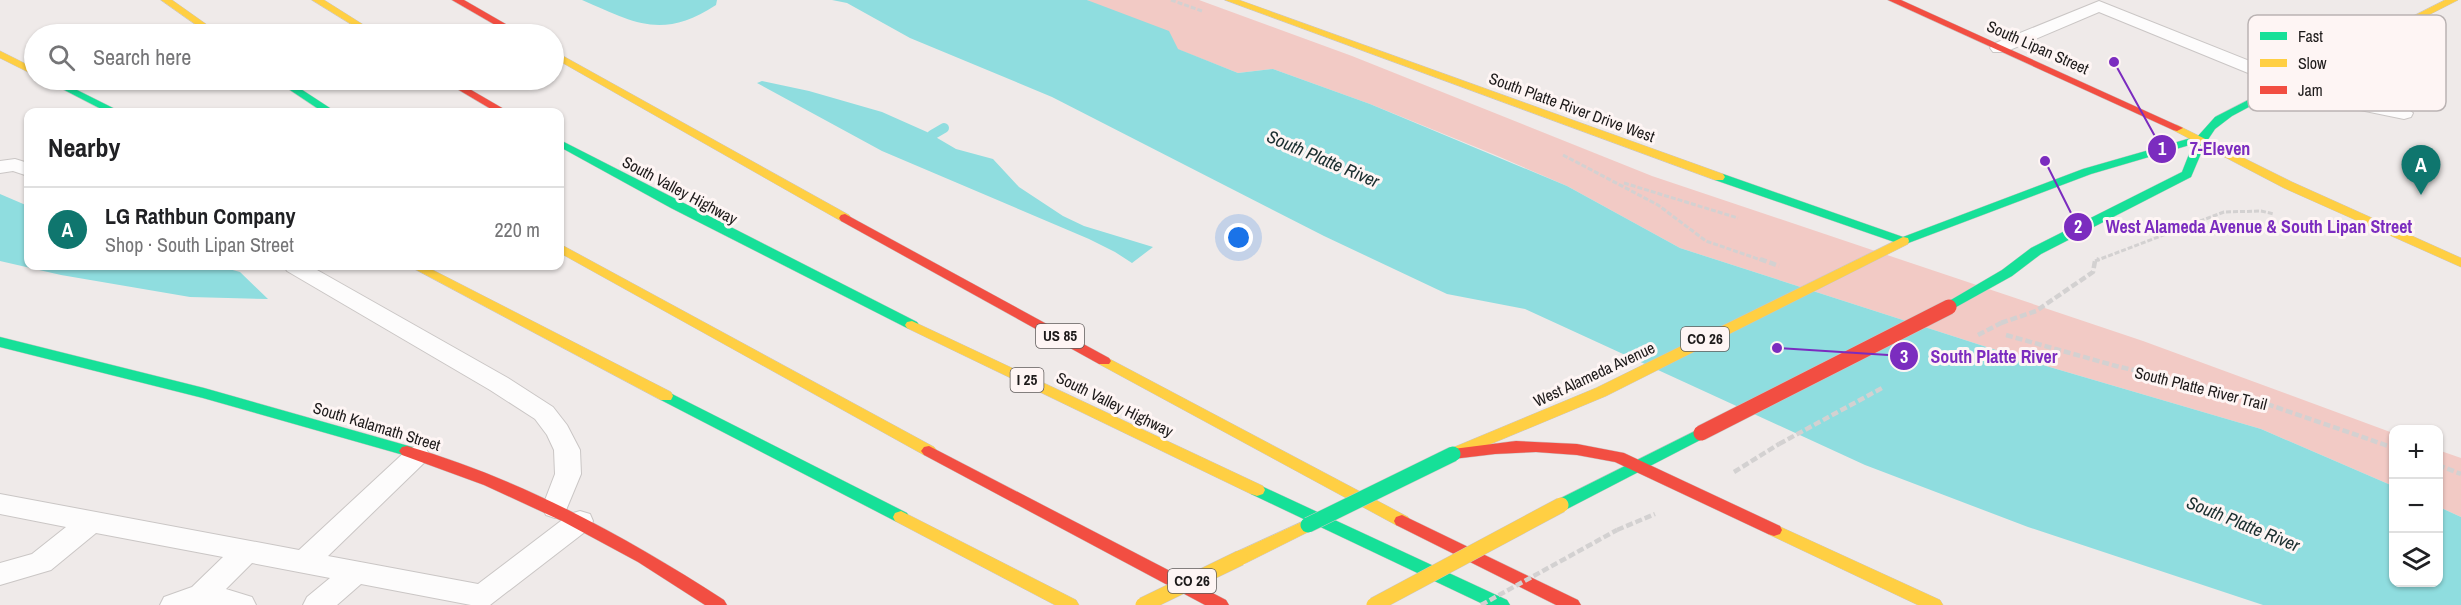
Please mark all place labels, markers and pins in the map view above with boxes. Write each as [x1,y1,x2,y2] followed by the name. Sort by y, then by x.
[2147,131,2262,167] callout: 7-Eleven
[2402,146,2440,195] pin: A
[2063,209,2425,245] callout: West Alameda Avenue & South Lipan Street
[1889,338,2070,374] callout: South Platte River

